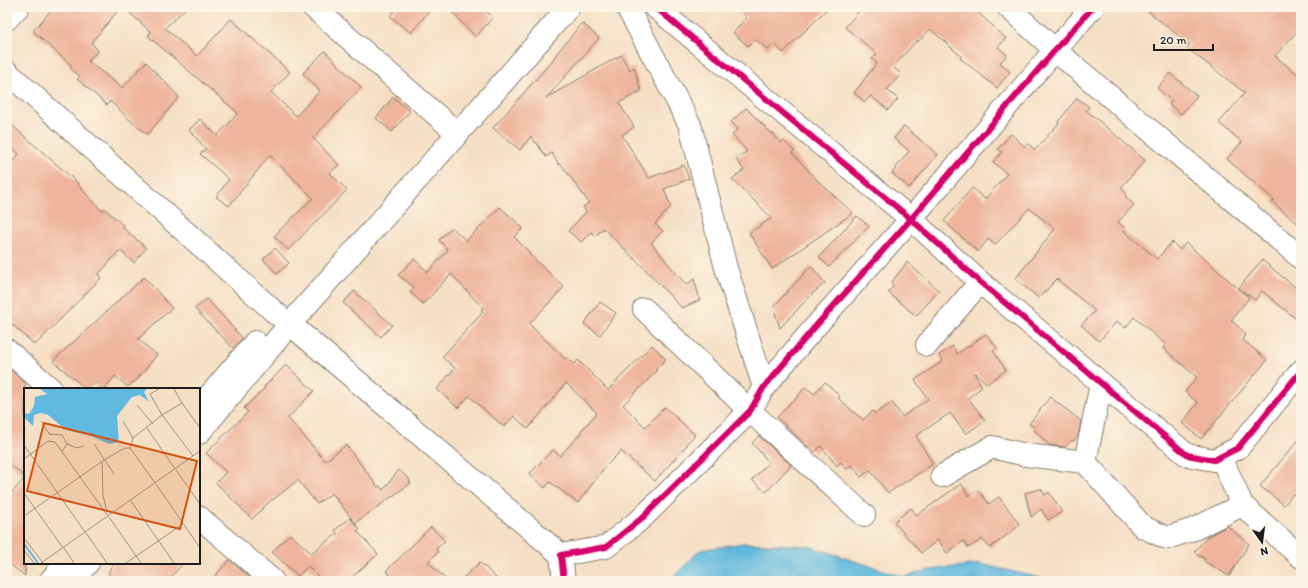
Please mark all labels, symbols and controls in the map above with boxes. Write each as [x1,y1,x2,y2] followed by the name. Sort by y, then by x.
[1154,26,1213,52] scale bar
[1160,33,1187,47] text: 20 m
[24,388,200,564] inset map
[1242,522,1282,562] north arrow
[1259,544,1269,558] text: N

